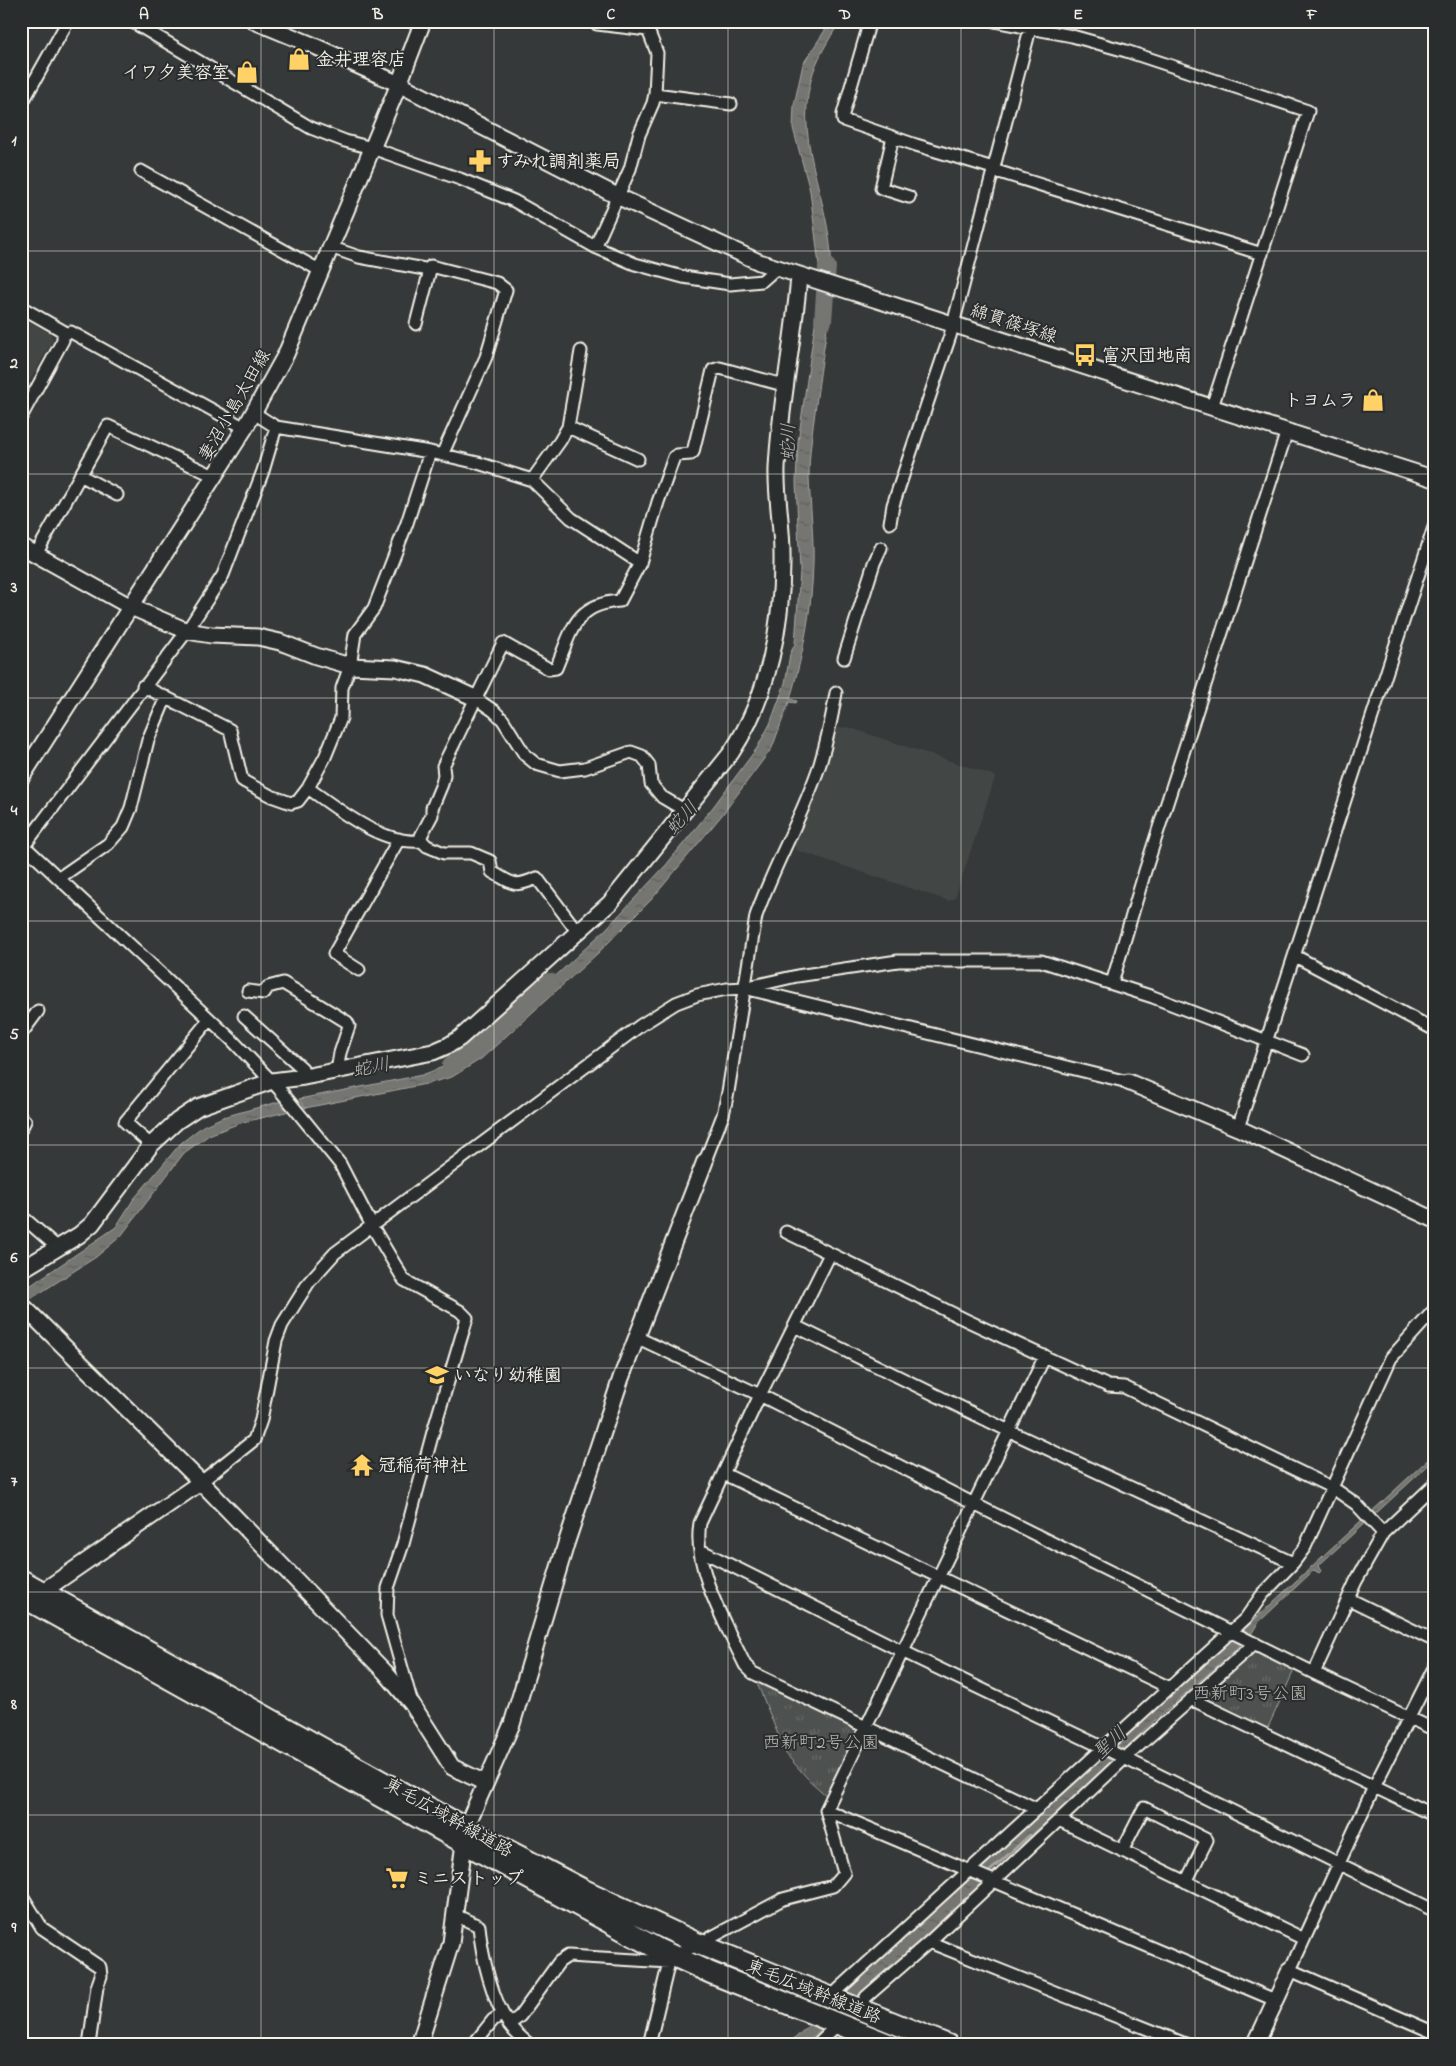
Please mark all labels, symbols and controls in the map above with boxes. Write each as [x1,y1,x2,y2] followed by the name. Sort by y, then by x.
[139,3,149,27] text: A
[372,3,384,27] text: B
[607,3,616,27] text: C
[838,3,851,27] text: D
[1073,3,1083,27] text: E
[1306,3,1318,27] text: F
[286,46,312,72] shop icon: 金井理容店
[316,48,406,74] place label: 金井理容店
[234,59,260,85] shop icon: イワ夕美容室
[122,61,230,87] place label: イワ夕美容室
[11,129,17,153] text: 1
[467,148,493,174] pharmacy icon: すみれ調剤薬局
[496,150,621,176] place label: すみれ調剤薬局
[967,299,1060,351] street label: 綿貫篠塚線
[1072,342,1098,368] bus stop icon: 富沢団地南
[1102,344,1192,370] place label: 富沢団地南
[193,345,278,467] street label: 妻沼小島太田線
[9,352,18,376] text: 2
[1360,387,1386,413] shop icon: トヨムラ
[1284,389,1356,415] place label: トヨムラ
[776,423,803,461] water label: 蛇川
[10,576,18,600] text: 3
[660,796,706,842] water label: 蛇川
[10,799,18,823] text: 4
[9,1023,19,1047] text: 5
[350,1052,393,1085] water label: 蛇川
[9,1246,18,1270] text: 6
[424,1362,450,1388] school or university icon: いなり幼稚園
[454,1364,562,1390] place label: いなり幼稚園
[349,1452,375,1478] temple icon: 冠稲荷神社
[378,1454,468,1480] place label: 冠稲荷神社
[11,1470,18,1494] text: 7
[1192,1682,1308,1708] park label: 西新町3号公園
[10,1693,17,1717] text: 8
[1088,1721,1134,1767] water label: 聖川
[763,1731,879,1757] park label: 西新町2号公園
[379,1772,517,1865] street label: 東毛広域幹線道路
[384,1865,410,1891] supermarket icon: ミニストップ
[414,1867,524,1893] place label: ミニストップ
[11,1916,17,1940] text: 9
[742,1954,885,2032] street label: 東毛広域幹線道路

